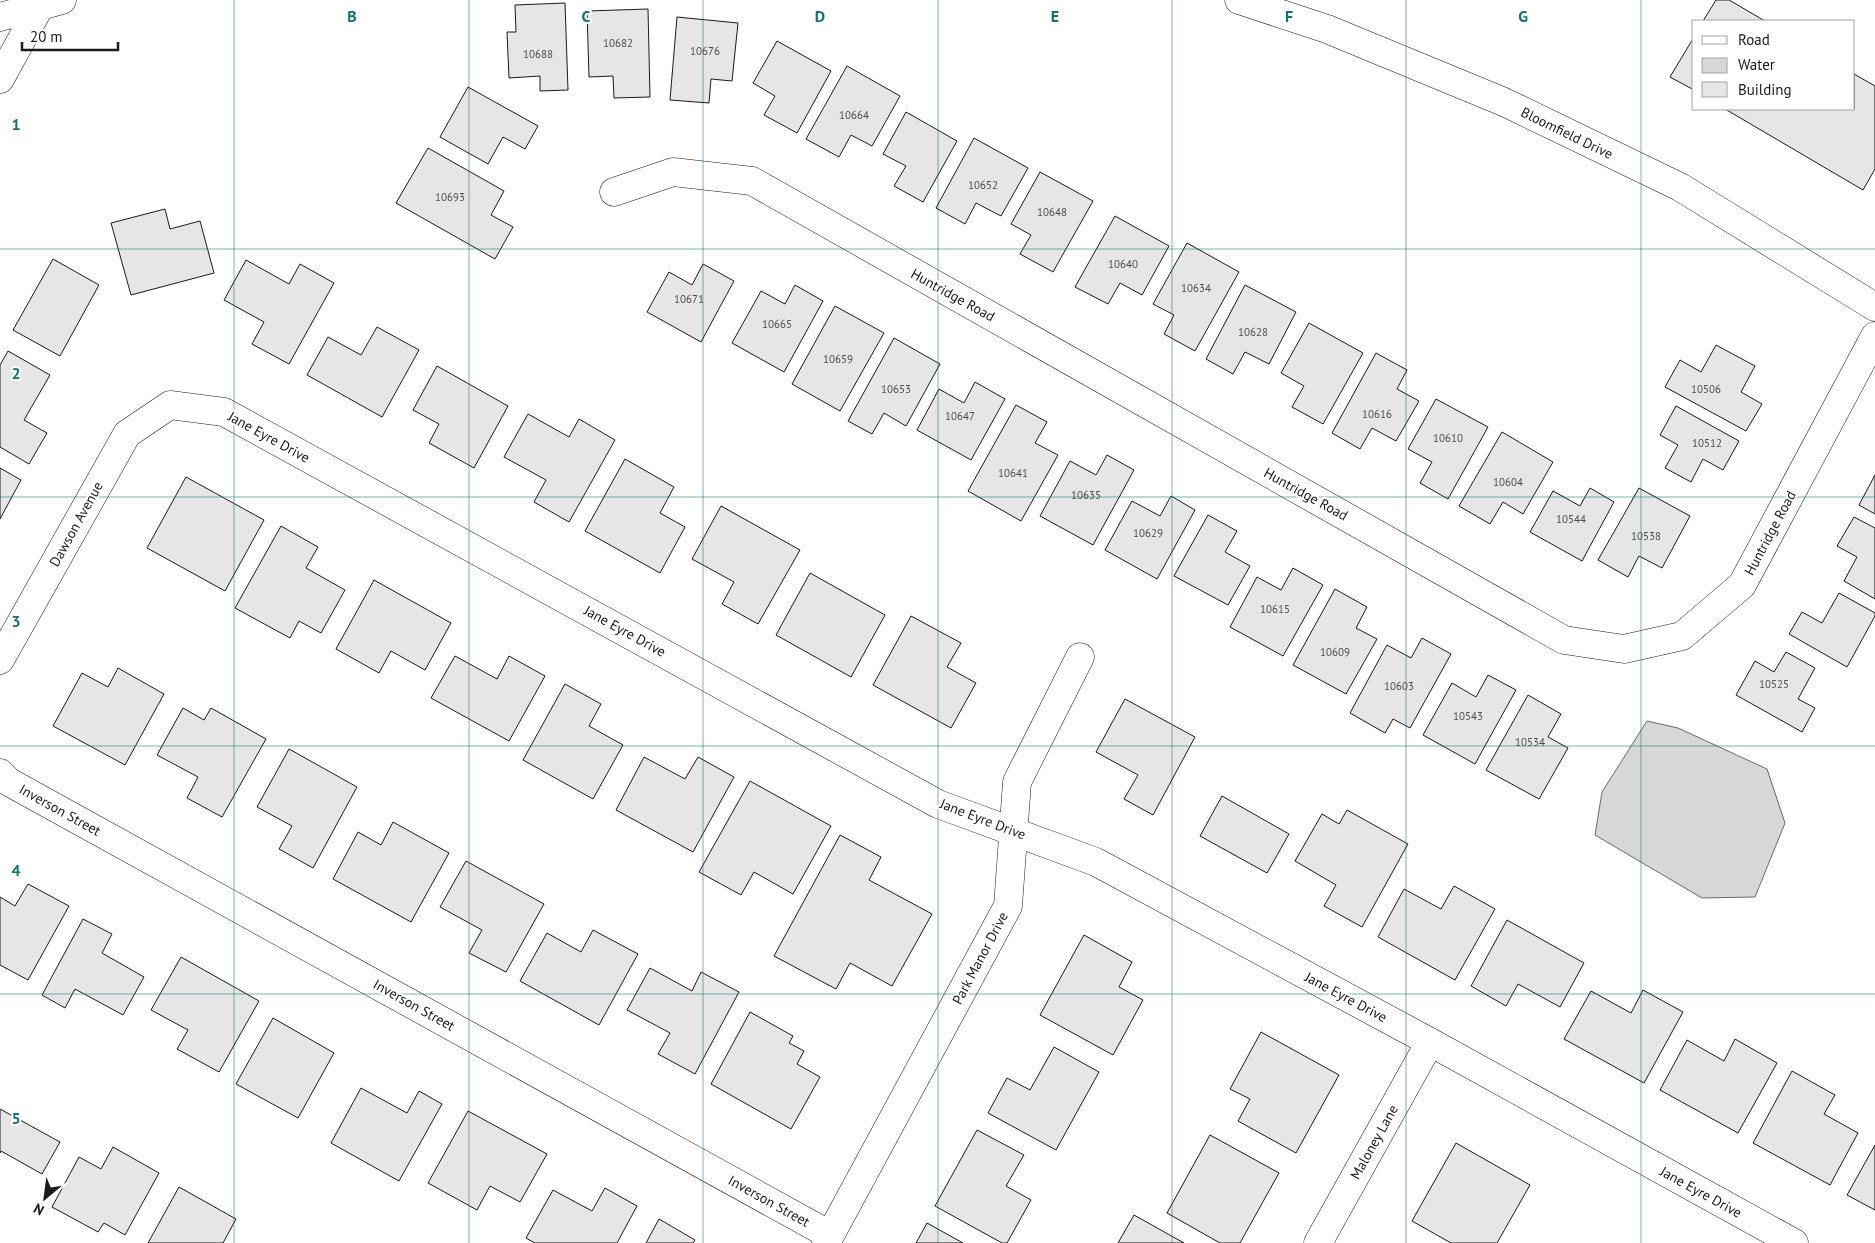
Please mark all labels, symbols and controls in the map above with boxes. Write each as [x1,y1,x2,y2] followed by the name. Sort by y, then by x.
[347,6,357,26] text: B
[582,6,591,26] text: C
[815,6,825,26] text: D
[1051,6,1059,26] text: E
[1285,6,1293,26] text: F
[1518,6,1528,26] text: G
[22,20,119,52] scale bar
[1692,20,1855,110] legend
[30,27,63,46] text: 20 m
[1738,30,1770,49] text: Road
[603,36,633,50] house number: 10682
[690,44,720,58] house number: 10676
[523,47,553,61] house number: 10688
[1738,55,1775,74] text: Water
[1738,80,1792,99] text: Building
[1518,103,1616,163] street label: Bloomfield Drive
[839,108,869,122] house number: 10664
[11,114,21,134] text: 1
[968,178,998,192] house number: 10652
[435,190,465,204] house number: 10693
[1037,205,1067,219] house number: 10648
[1108,257,1138,271] house number: 10640
[908,264,998,326] street label: Huntridge Road
[1181,281,1211,295] house number: 10634
[674,292,704,306] house number: 10671
[762,317,792,331] house number: 10665
[1238,325,1268,339] house number: 10628
[823,352,853,366] house number: 10659
[11,363,21,383] text: 2
[881,382,911,396] house number: 10653
[1691,382,1721,396] house number: 10506
[224,407,313,467] street label: Jane Eyre Drive
[1362,407,1392,421] house number: 10616
[945,409,975,423] house number: 10647
[1433,431,1463,445] house number: 10610
[1692,436,1722,450] house number: 10512
[1261,463,1351,525] street label: Huntridge Road
[998,466,1028,480] house number: 10641
[1493,475,1523,489] house number: 10604
[45,478,107,570] street label: Dawson Avenue
[1071,488,1101,502] house number: 10635
[1740,488,1800,578] street label: Huntridge Road
[1556,512,1586,526] house number: 10544
[1133,526,1163,540] house number: 10629
[1631,529,1661,543] house number: 10538
[580,601,669,661] street label: Jane Eyre Drive
[1260,602,1290,616] house number: 10615
[11,611,21,631] text: 3
[1320,645,1350,659] house number: 10609
[1759,677,1789,691] house number: 10525
[1384,679,1414,693] house number: 10603
[1453,709,1483,723] house number: 10543
[1515,735,1545,749] house number: 10534
[16,780,104,840] street label: Inverson Street
[937,794,1028,844] street label: Jane Eyre Drive
[11,860,21,880] text: 4
[948,909,1012,1007] street label: Park Manor Drive
[1301,967,1390,1026] street label: Jane Eyre Drive
[370,975,458,1035] street label: Inverson Street
[1346,1102,1402,1182] street label: Maloney Lane
[11,1108,21,1128] text: 5
[1656,1162,1745,1222] street label: Jane Eyre Drive
[725,1171,813,1231] street label: Inverson Street
[20,1173,70,1223] north arrow
[30,1199,47,1219] text: N

